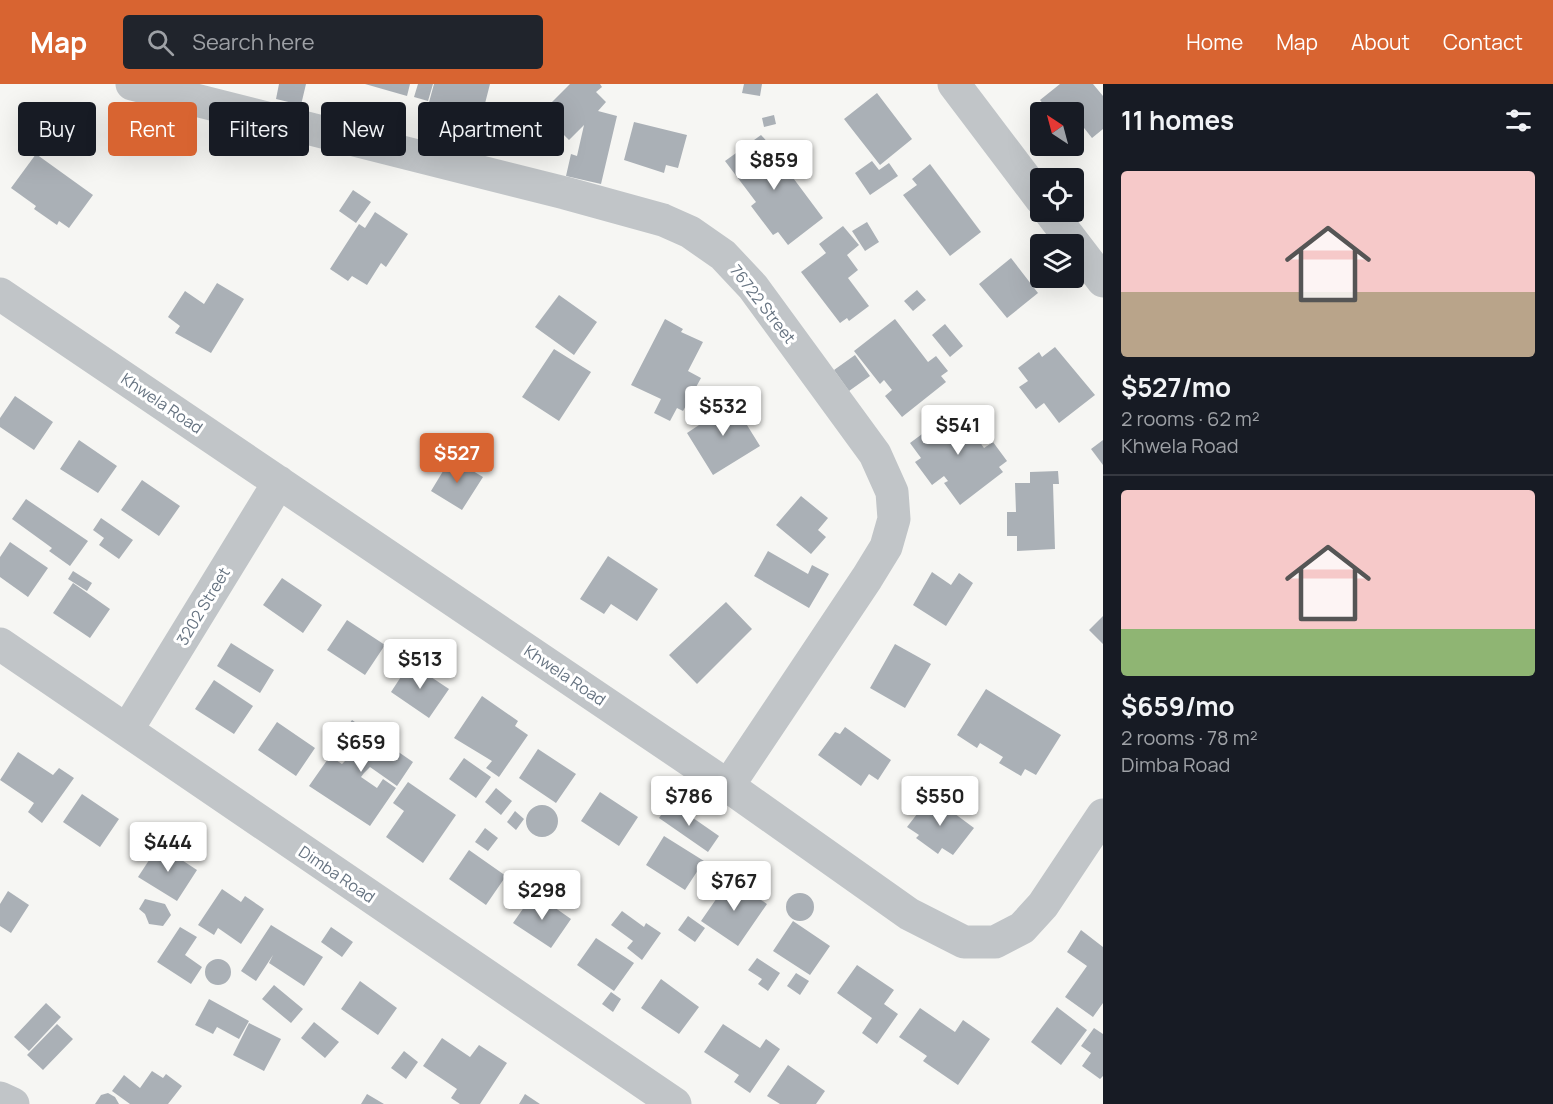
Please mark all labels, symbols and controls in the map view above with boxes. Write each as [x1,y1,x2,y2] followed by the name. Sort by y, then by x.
[123,15,543,69] search box
[30,23,87,61] text: Map
[144,26,177,59] icon: search
[192,27,315,57] text: Search here
[1186,28,1243,56] text: Home
[1276,28,1318,56] text: Map
[1351,28,1410,56] text: About
[1443,28,1523,56] text: Contact
[18,102,96,156] chip: Buy
[108,102,197,156] chip: Rent
[209,102,309,156] chip: Filters
[321,102,406,156] chip: New
[418,102,564,156] chip: Apartment
[1030,102,1084,156] north arrow
[1030,102,1084,288] map controls
[1121,102,1234,138] text: 11 homes
[1502,104,1535,137] icon: filters
[738,140,810,191] pin: $859
[750,146,798,173] text: $859
[1030,168,1084,222] button: locate
[1274,210,1382,318] icon: home
[1030,234,1084,288] button: layers
[725,260,801,348] street label: 76722 Street
[117,368,207,438] street label: Khwela Road
[1121,369,1231,405] text: $527/mo
[687,386,759,437] pin: $532
[699,392,747,419] text: $532
[922,405,994,456] pin: $541
[1121,405,1260,432] text: 2 rooms · 62 m²
[935,411,981,438] text: $541
[1121,432,1239,459] text: Khwela Road
[421,433,493,484] pin: $527
[434,439,480,466] text: $527
[1274,529,1382,637] icon: home
[171,563,235,649] street label: 3202 Street
[384,639,456,690] pin: $513
[520,640,610,710] street label: Khwela Road
[398,645,442,672] text: $513
[1121,688,1235,724] text: $659/mo
[325,722,397,773] pin: $659
[1121,724,1258,751] text: 2 rooms · 78 m²
[336,728,386,755] text: $659
[1121,751,1230,778] text: Dimba Road
[653,776,725,827] pin: $786
[904,776,976,827] pin: $550
[665,782,713,809] text: $786
[915,782,965,809] text: $550
[132,822,204,873] pin: $444
[144,828,192,855] text: $444
[295,840,379,908] street label: Dimba Road
[698,861,770,912] pin: $767
[711,867,757,894] text: $767
[506,870,578,921] pin: $298
[517,876,567,903] text: $298

